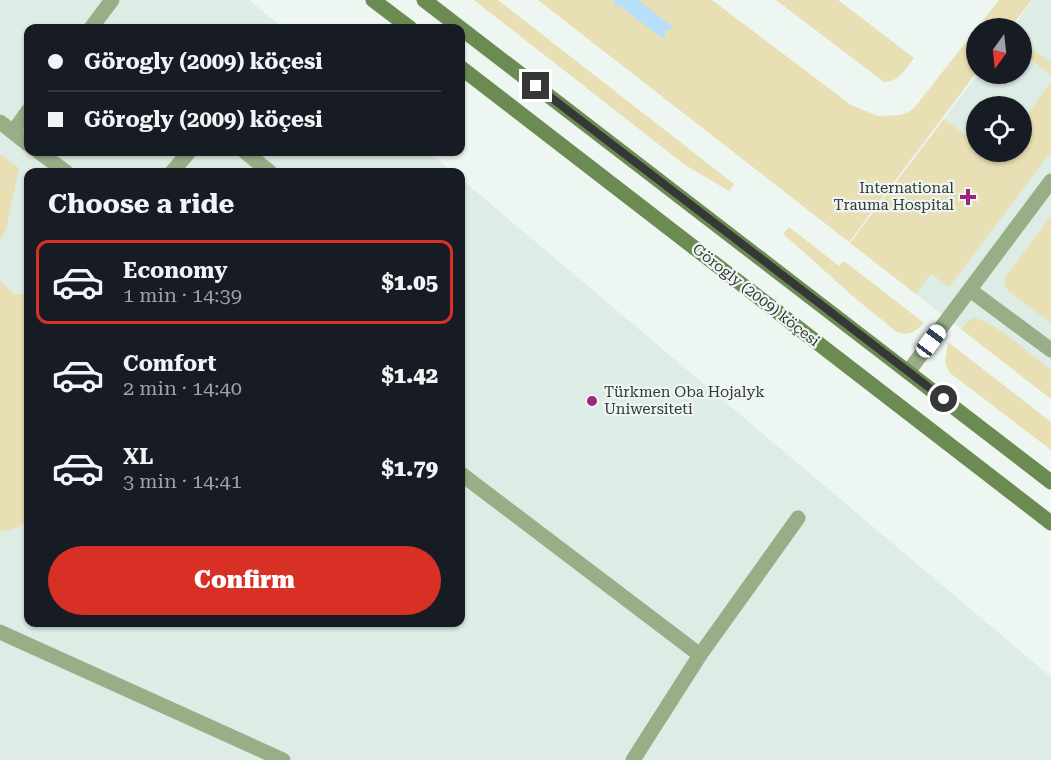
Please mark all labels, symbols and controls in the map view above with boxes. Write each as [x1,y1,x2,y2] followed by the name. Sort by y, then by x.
[966,18,1032,84] north arrow
[966,18,1032,162] map controls
[84,49,323,74] text: Görogly (2009) köçesi
[522,72,549,99] route end
[966,96,1032,162] button: locate
[84,107,323,132] text: Görogly (2009) köçesi
[834,179,954,214] place label: International Trauma Hospital
[48,188,234,220] text: Choose a ride
[959,188,977,206] marker: International Trauma Hospital
[689,240,823,350] street label: Görogly (2009) köçesi
[51,255,105,309] icon: car
[123,258,227,283] text: Economy
[381,270,438,295] text: $1.05
[123,283,242,307] text: 1 min · 14:39
[913,321,949,361] car
[51,348,105,402] icon: car
[123,351,216,376] text: Comfort
[381,363,438,388] text: $1.42
[123,376,242,400] text: 2 min · 14:40
[604,383,765,418] place label: Türkmen Oba Hojalyk Uniwersiteti
[930,385,957,412] route start
[585,394,599,408] marker: Türkmen Oba Hojalyk Uniwersiteti
[51,441,105,495] icon: car
[123,444,153,469] text: XL
[381,456,438,481] text: $1.79
[123,469,242,493] text: 3 min · 14:41
[48,546,441,615] button: Confirm

